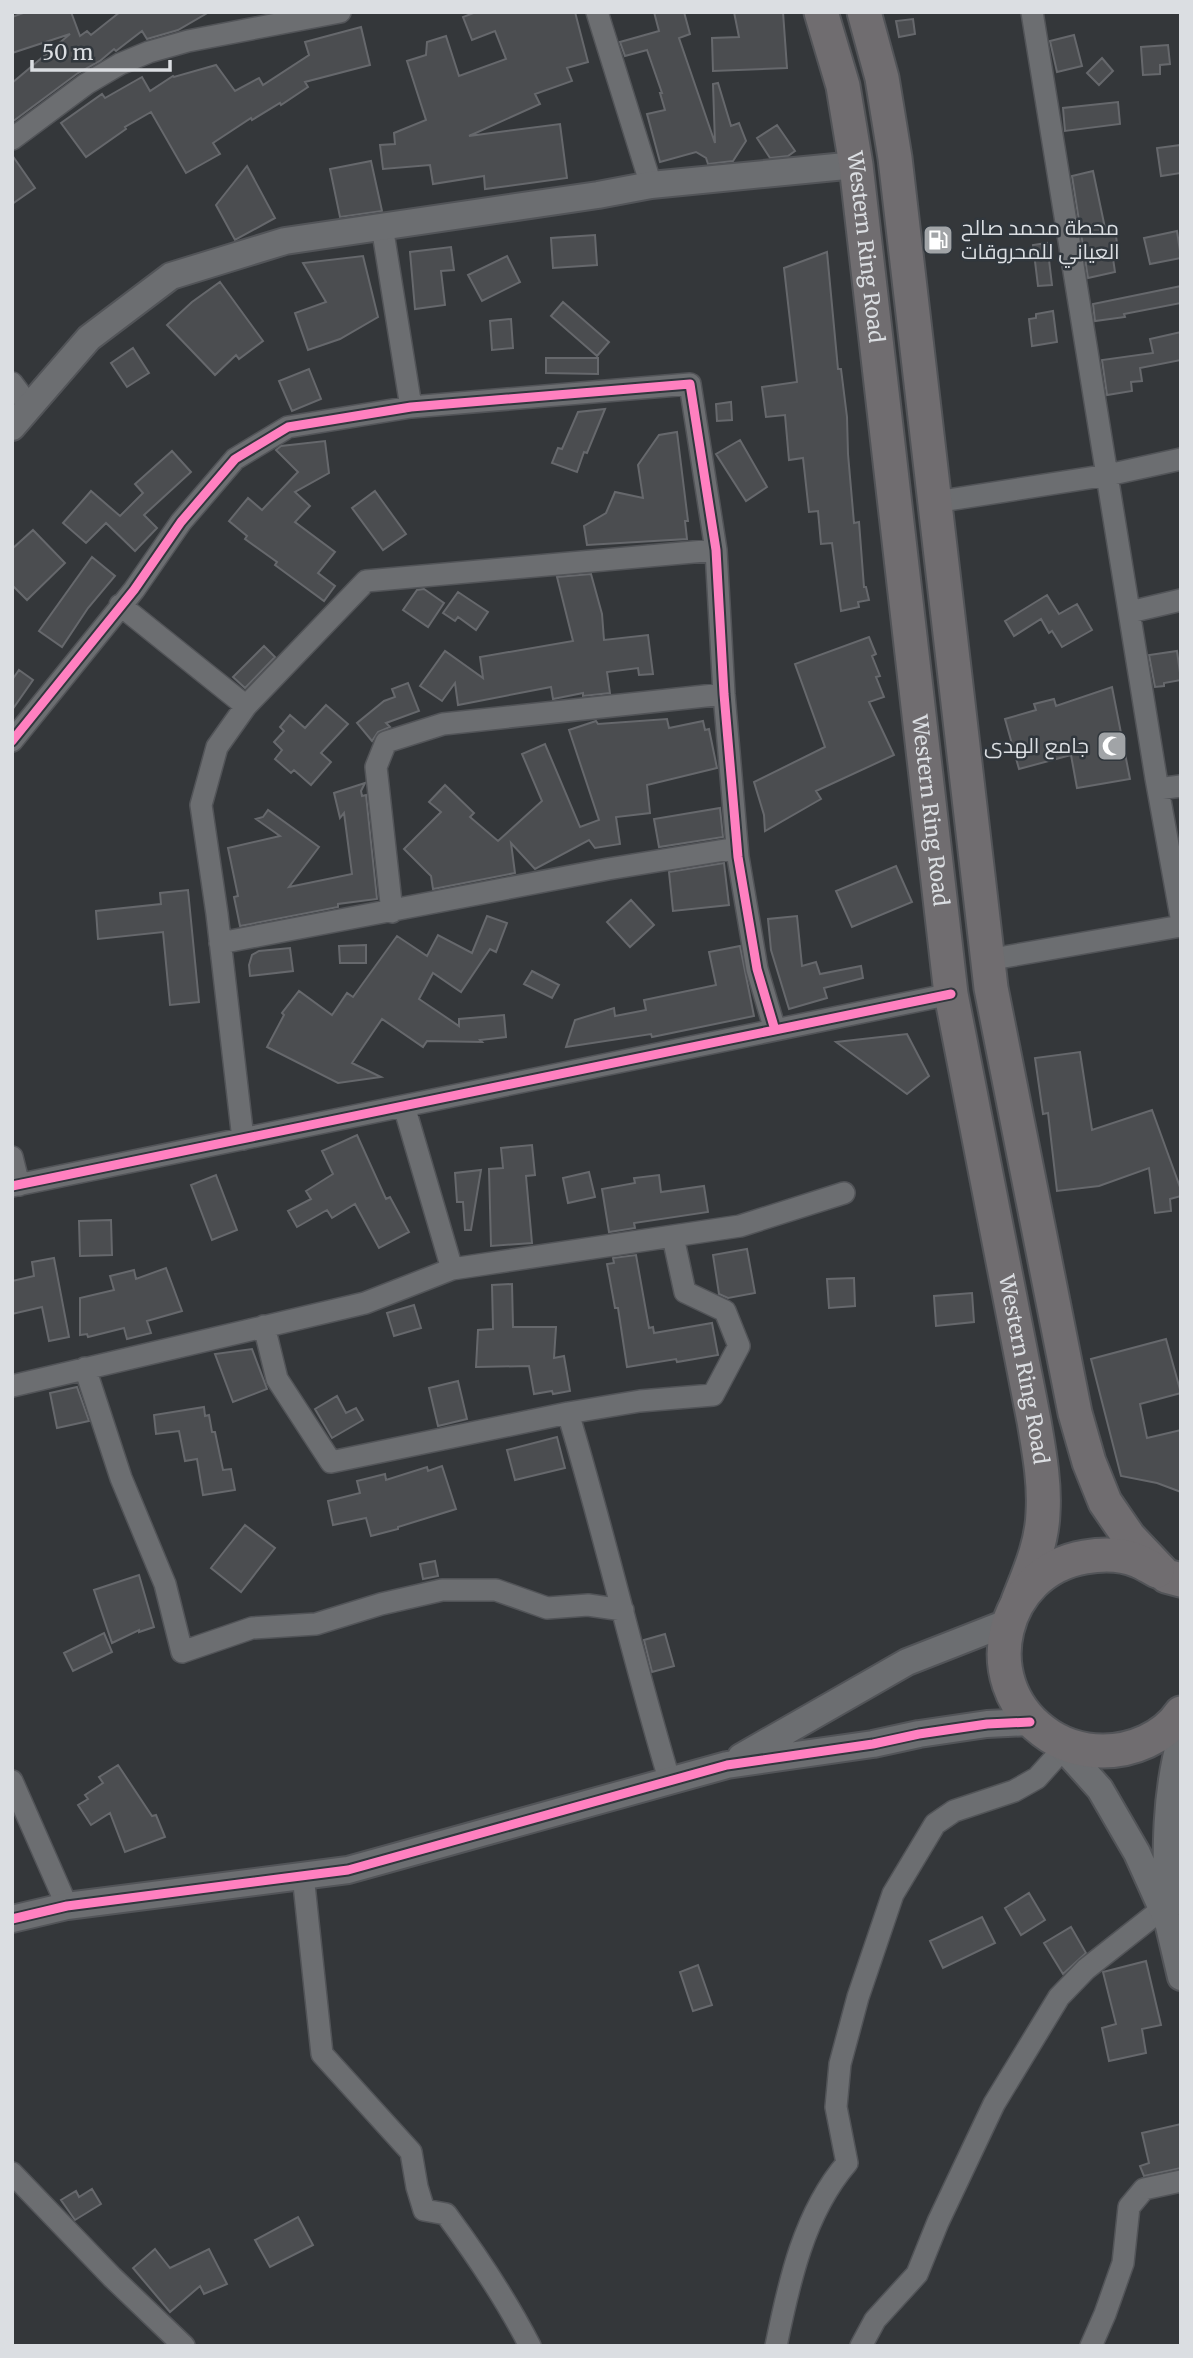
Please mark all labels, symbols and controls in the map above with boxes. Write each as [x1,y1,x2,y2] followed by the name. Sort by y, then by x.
[32,28,170,72] scale bar
[42,39,93,66] text: 50 m
[841,148,890,345] street label: Western Ring Road
[961,214,1120,268] place label: محطة محمد صالح العياني للمحروقات
[921,223,955,257] fuel station icon: محطة محمد صالح العياني للمحروقات
[906,712,955,908] street label: Western Ring Road
[1095,729,1129,763] mosque icon: جامع الهدى
[984,732,1089,760] place label: جامع الهدى
[993,1271,1055,1466] street label: Western Ring Road

